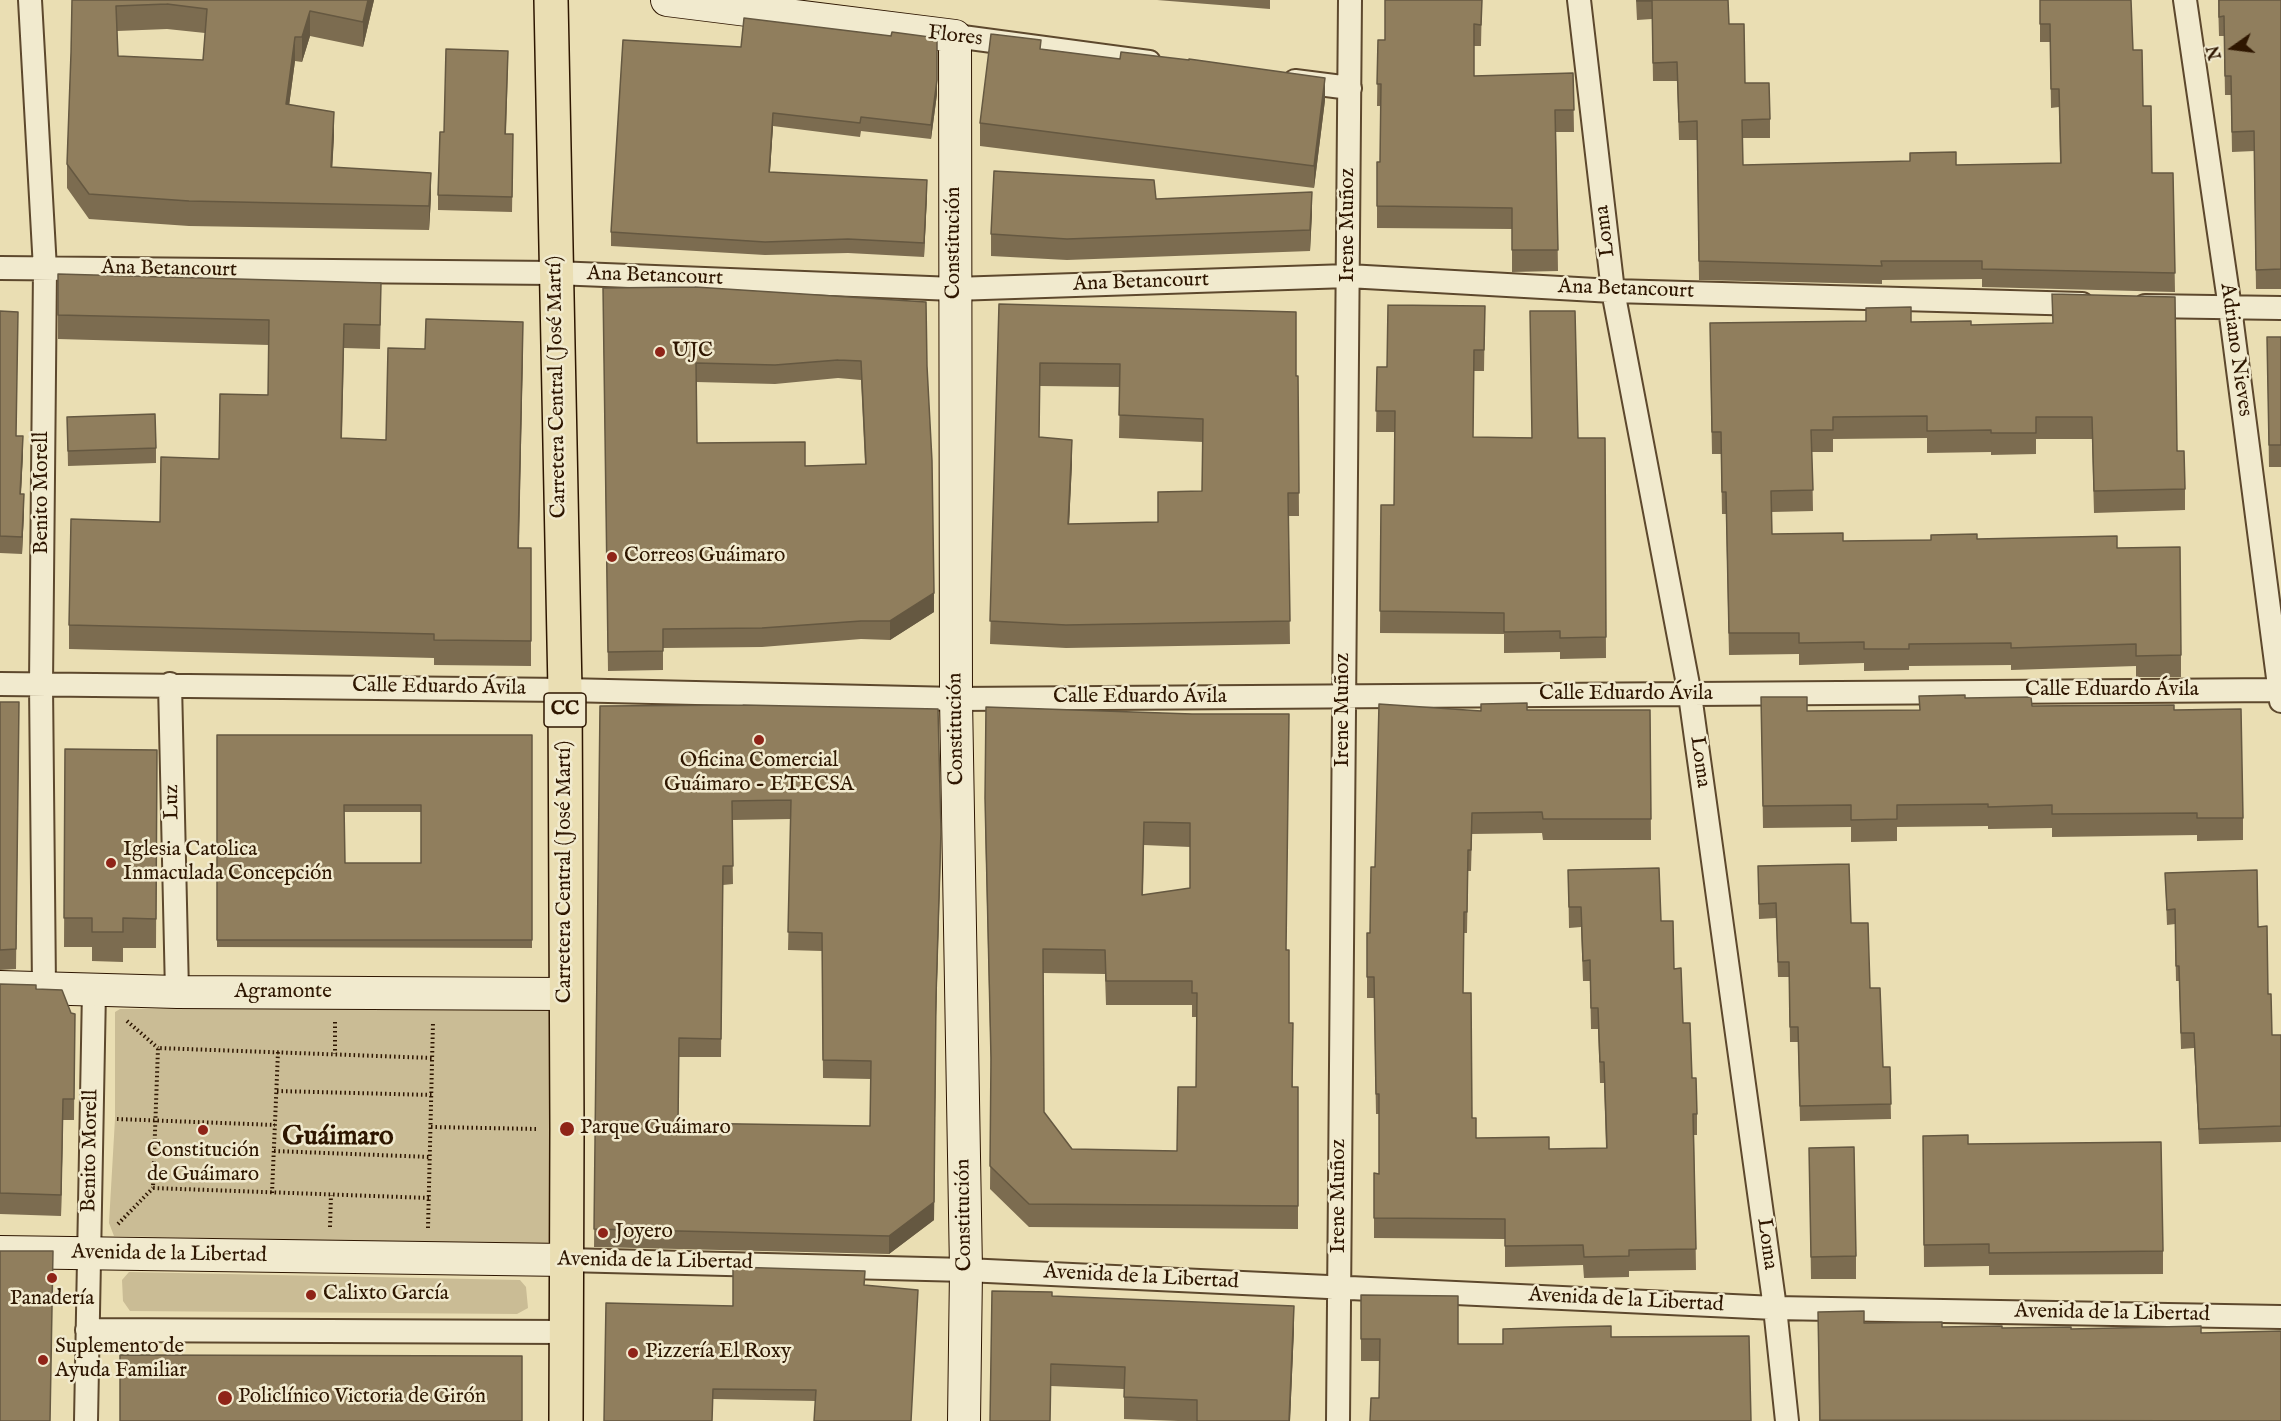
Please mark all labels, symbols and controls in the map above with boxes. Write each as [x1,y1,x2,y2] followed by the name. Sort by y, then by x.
[2203,18,2263,78] north arrow
[926,21,984,53] street label: Flores
[2204,43,2227,61] text: N
[1336,168,1362,282] street label: Irene Muñoz
[942,187,968,299] street label: Constitución
[1590,204,1622,258] street label: Loma
[101,256,237,284] street label: Ana Betancourt
[543,256,573,518] street label: Carretera Central (José Martí)
[587,262,723,292] street label: Ana Betancourt
[1073,268,1209,298] street label: Ana Betancourt
[1558,275,1694,305] street label: Ana Betancourt
[2213,282,2257,418] street label: Adriano Nieves
[672,339,713,365] place label: UJC
[653,345,667,359] marker: UJC
[30,432,56,554] street label: Benito Morell
[624,544,785,570] place label: Correos Guáimaro
[605,550,619,564] marker: Correos Guáimaro
[1331,653,1357,767] street label: Irene Muñoz
[943,672,971,786] street label: Constitución
[352,674,526,702] street label: Calle Eduardo Ávila
[2025,678,2199,704] street label: Calle Eduardo Ávila
[1539,682,1713,708] street label: Calle Eduardo Ávila
[1053,685,1227,711] street label: Calle Eduardo Ávila
[544,693,586,727] road number: CC
[752,733,766,747] marker: Oficina Comercial Guáimaro - ETECSA
[1683,735,1715,789] street label: Loma
[553,741,579,1003] street label: Carretera Central (José Martí)
[664,749,854,799] place label: Oficina Comercial Guáimaro - ETECSA
[160,784,186,820] street label: Luz
[123,838,333,888] place label: Iglesia Catolica Inmaculada Concepción
[104,856,118,870] marker: Iglesia Catolica Inmaculada Concepción
[234,980,332,1006] street label: Agramonte
[77,1089,105,1213] street label: Benito Morell
[580,1116,731,1142] place label: Parque Guáimaro
[558,1120,576,1138] marker: Parque Guáimaro
[282,1122,394,1154] district label: Guáimaro
[196,1123,210,1137] marker: Constitución de Guáimaro
[147,1139,259,1189] place label: Constitución de Guáimaro
[1327,1139,1353,1253] street label: Irene Muñoz
[951,1158,979,1272] street label: Constitución
[1750,1217,1782,1271] street label: Loma
[615,1220,673,1246] place label: Joyero
[596,1226,610,1240] marker: Joyero
[71,1241,267,1269] street label: Avenida de la Libertad
[557,1248,753,1276] street label: Avenida de la Libertad
[1043,1260,1239,1296] street label: Avenida de la Libertad
[45,1271,59,1285] marker: Panadería
[323,1282,449,1308] place label: Calixto García
[1528,1283,1724,1319] street label: Avenida de la Libertad
[10,1287,94,1313] place label: Panadería
[304,1288,318,1302] marker: Calixto García
[2014,1300,2210,1328] street label: Avenida de la Libertad
[55,1335,187,1385] place label: Suplemento de Ayuda Familiar
[645,1340,791,1366] place label: Pizzería El Roxy
[626,1346,640,1360] marker: Pizzería El Roxy
[36,1353,50,1367] marker: Suplemento de Ayuda Familiar
[238,1385,486,1411] place label: Policlínico Victoria de Girón
[216,1389,234,1407] marker: Policlínico Victoria de Girón

